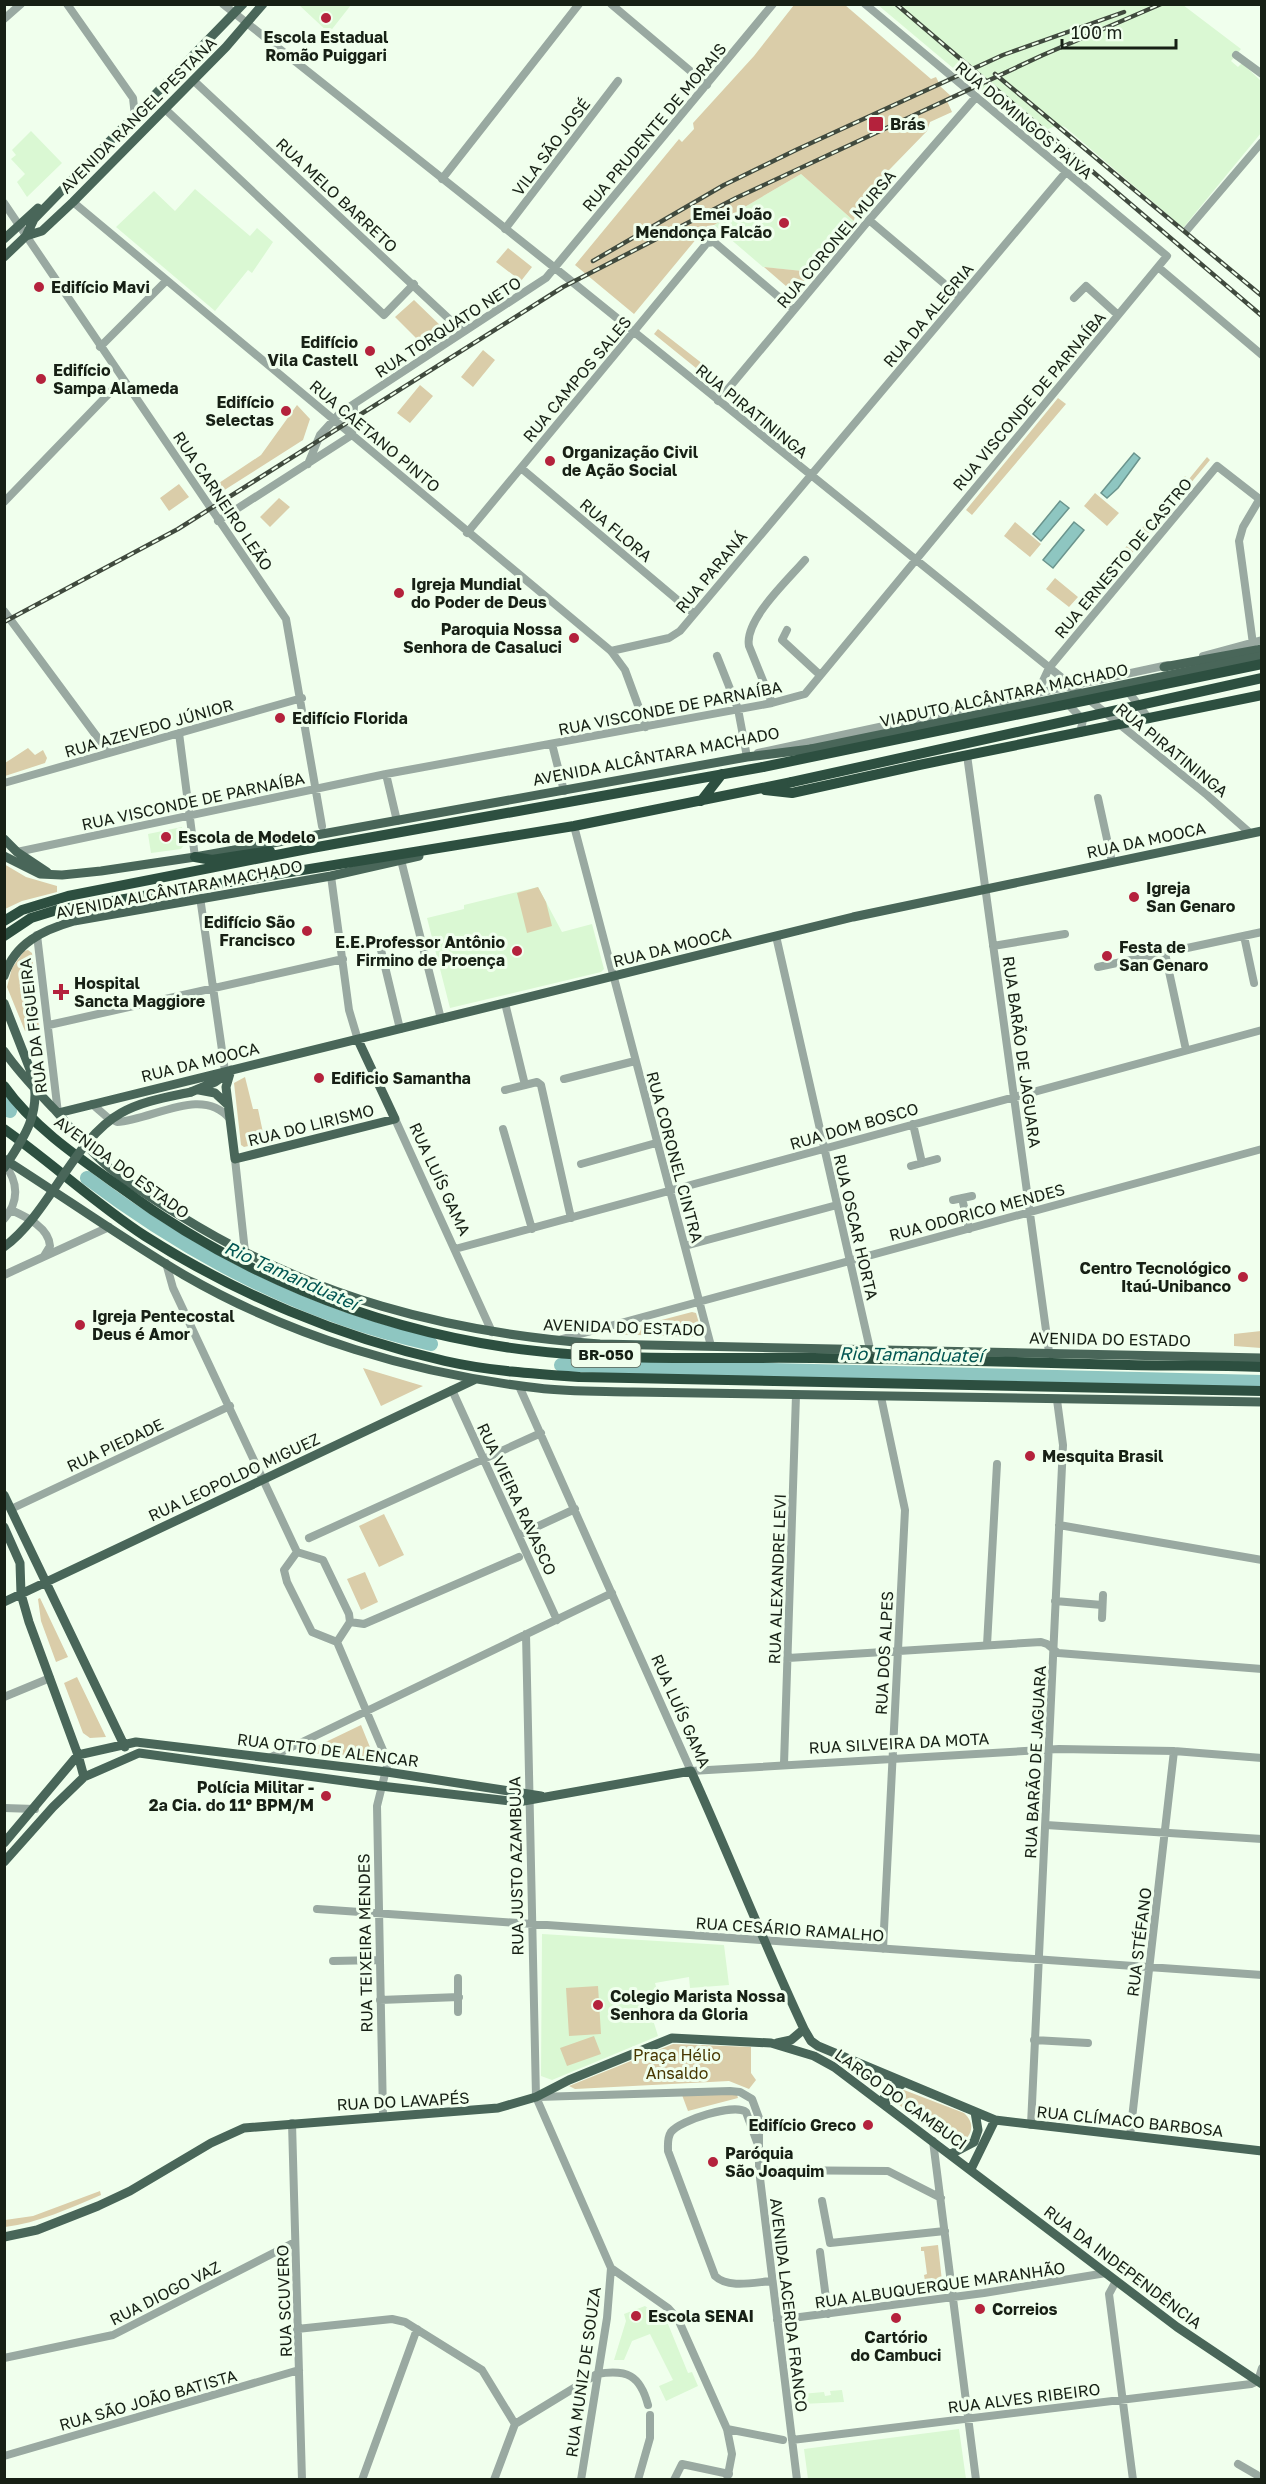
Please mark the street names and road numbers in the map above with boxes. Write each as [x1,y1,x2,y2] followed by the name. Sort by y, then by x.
[56,32,221,197] street label: AVENIDA RANGEL PESTANA
[578,39,730,215] street label: RUA PRUDENTE DE MORAIS
[951,57,1097,183] street label: RUA DOMINGOS PAIVA
[508,94,594,200] street label: VILA SÃO JOSÉ
[272,134,402,256] street label: RUA MELO BARRETO
[772,166,900,312] street label: RUA CORONEL MURSA
[879,259,978,371] street label: RUA DA ALEGRIA
[371,272,525,382] street label: RUA TORQUATO NETO
[948,307,1110,494] street label: RUA VISCONDE DE PARNAÍBA
[519,312,635,446] street label: RUA CAMPOS SALES
[692,360,812,463] street label: RUA PIRATININGA
[306,376,444,496] street label: RUA CAETANO PINTO
[169,428,277,574] street label: RUA CARNEIRO LEÃO
[1050,474,1196,642] street label: RUA ERNESTO DE CASTRO
[576,494,656,566] street label: RUA FLORA
[671,527,751,617] street label: RUA PARANÁ
[878,659,1130,731] street label: VIADUTO ALCÂNTARA MACHADO
[557,676,784,739] street label: RUA VISCONDE DE PARNAÍBA
[62,694,236,762] street label: RUA AZEVEDO JÚNIOR
[1112,699,1232,802] street label: RUA PIRATININGA
[531,722,781,790] street label: AVENIDA ALCÂNTARA MACHADO
[80,768,306,834] street label: RUA VISCONDE DE PARNAÍBA
[1085,818,1208,862] street label: RUA DA MOOCA
[54,855,304,923] street label: AVENIDA ALCÂNTARA MACHADO
[611,923,733,971] street label: RUA DA MOOCA
[999,955,1045,1149] street label: RUA BARÃO DE JAGUARA
[15,957,51,1095] street label: RUA DA FIGUEIRA
[139,1038,261,1086] street label: RUA DA MOOCA
[642,1069,708,1245] street label: RUA CORONEL CINTRA
[787,1098,921,1154] street label: RUA DOM BOSCO
[246,1100,376,1150] street label: RUA DO LIRISMO
[51,1111,193,1223] street label: AVENIDA DO ESTADO
[405,1119,475,1239] street label: RUA LUÍS GAMA
[830,1152,883,1302] street label: RUA OSCAR HORTA
[887,1179,1067,1245] street label: RUA ODORICO MENDES
[543,1314,705,1340] street label: AVENIDA DO ESTADO
[1029,1328,1191,1350] street label: AVENIDA DO ESTADO
[572,1343,640,1367] road number: BR-050
[63,1414,167,1476] street label: RUA PIEDADE
[473,1420,561,1578] street label: RUA VIEIRA RAVASCO
[145,1428,323,1526] street label: RUA LEOPOLDO MIGUEZ
[764,1493,790,1665] street label: RUA ALEXANDRE LEVI
[871,1590,897,1716] street label: RUA DOS ALPES
[647,1651,715,1771] street label: RUA LUÍS GAMA
[1020,1665,1050,1859] street label: RUA BARÃO DE JAGUARA
[808,1728,990,1758] street label: RUA SILVEIRA DA MOTA
[236,1729,420,1771] street label: RUA OTTO DE ALENCAR
[504,1776,528,1956] street label: RUA JUSTO AZAMBUJA
[353,1853,377,2033] street label: RUA TEIXEIRA MENDES
[1122,1886,1156,1998] street label: RUA STÉFANO
[695,1912,885,1946] street label: RUA CESÁRIO RAMALHO
[831,2044,971,2154] street label: LARGO DO CAMBUCI
[336,2088,470,2114] street label: RUA DO LAVAPÉS
[1036,2101,1225,2141] street label: RUA CLÍMACO BARBOSA
[766,2197,812,2413] street label: AVENIDA LACERDA FRANCO
[1040,2201,1206,2333] street label: RUA DA INDEPENDÊNCIA
[272,2244,296,2358] street label: RUA SCUVERO
[106,2257,224,2329] street label: RUA DIOGO VAZ
[813,2257,1067,2313] street label: RUA ALBUQUERQUE MARANHÃO
[561,2285,605,2459] street label: RUA MUNIZ DE SOUZA
[57,2365,239,2435] street label: RUA SÃO JOÃO BATISTA
[946,2379,1102,2417] street label: RUA ALVES RIBEIRO

